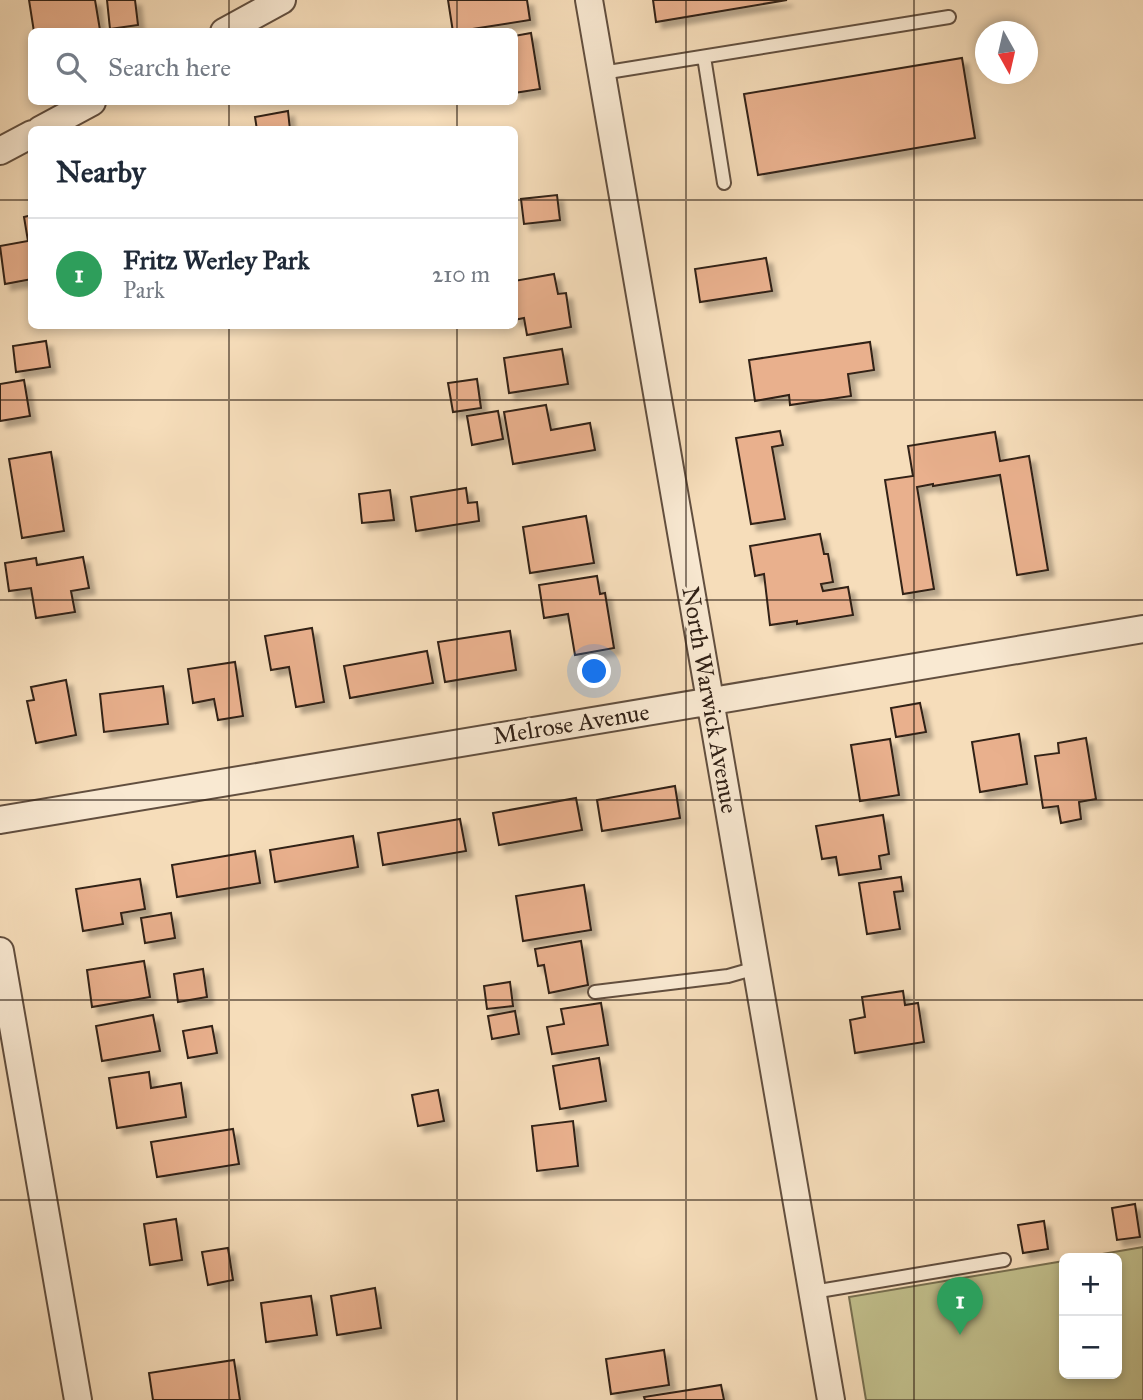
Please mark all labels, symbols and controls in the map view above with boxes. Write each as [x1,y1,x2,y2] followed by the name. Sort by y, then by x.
[975,21,1038,84] north arrow
[28,28,518,105] search box
[52,48,90,86] icon: search
[108,51,231,83] text: Search here
[56,154,146,190] text: Nearby
[123,244,309,276] text: Fritz Werley Park
[74,260,84,288] text: 1
[432,260,490,288] text: 210 m
[123,276,165,304] text: Park
[675,584,745,816] street label: North Warwick Avenue
[577,654,611,688] your location
[491,697,651,751] street label: Melrose Avenue
[1059,1253,1122,1379] map controls
[1059,1253,1122,1316] button: +
[937,1277,983,1335] pin: 1
[1059,1316,1122,1379] button: −

